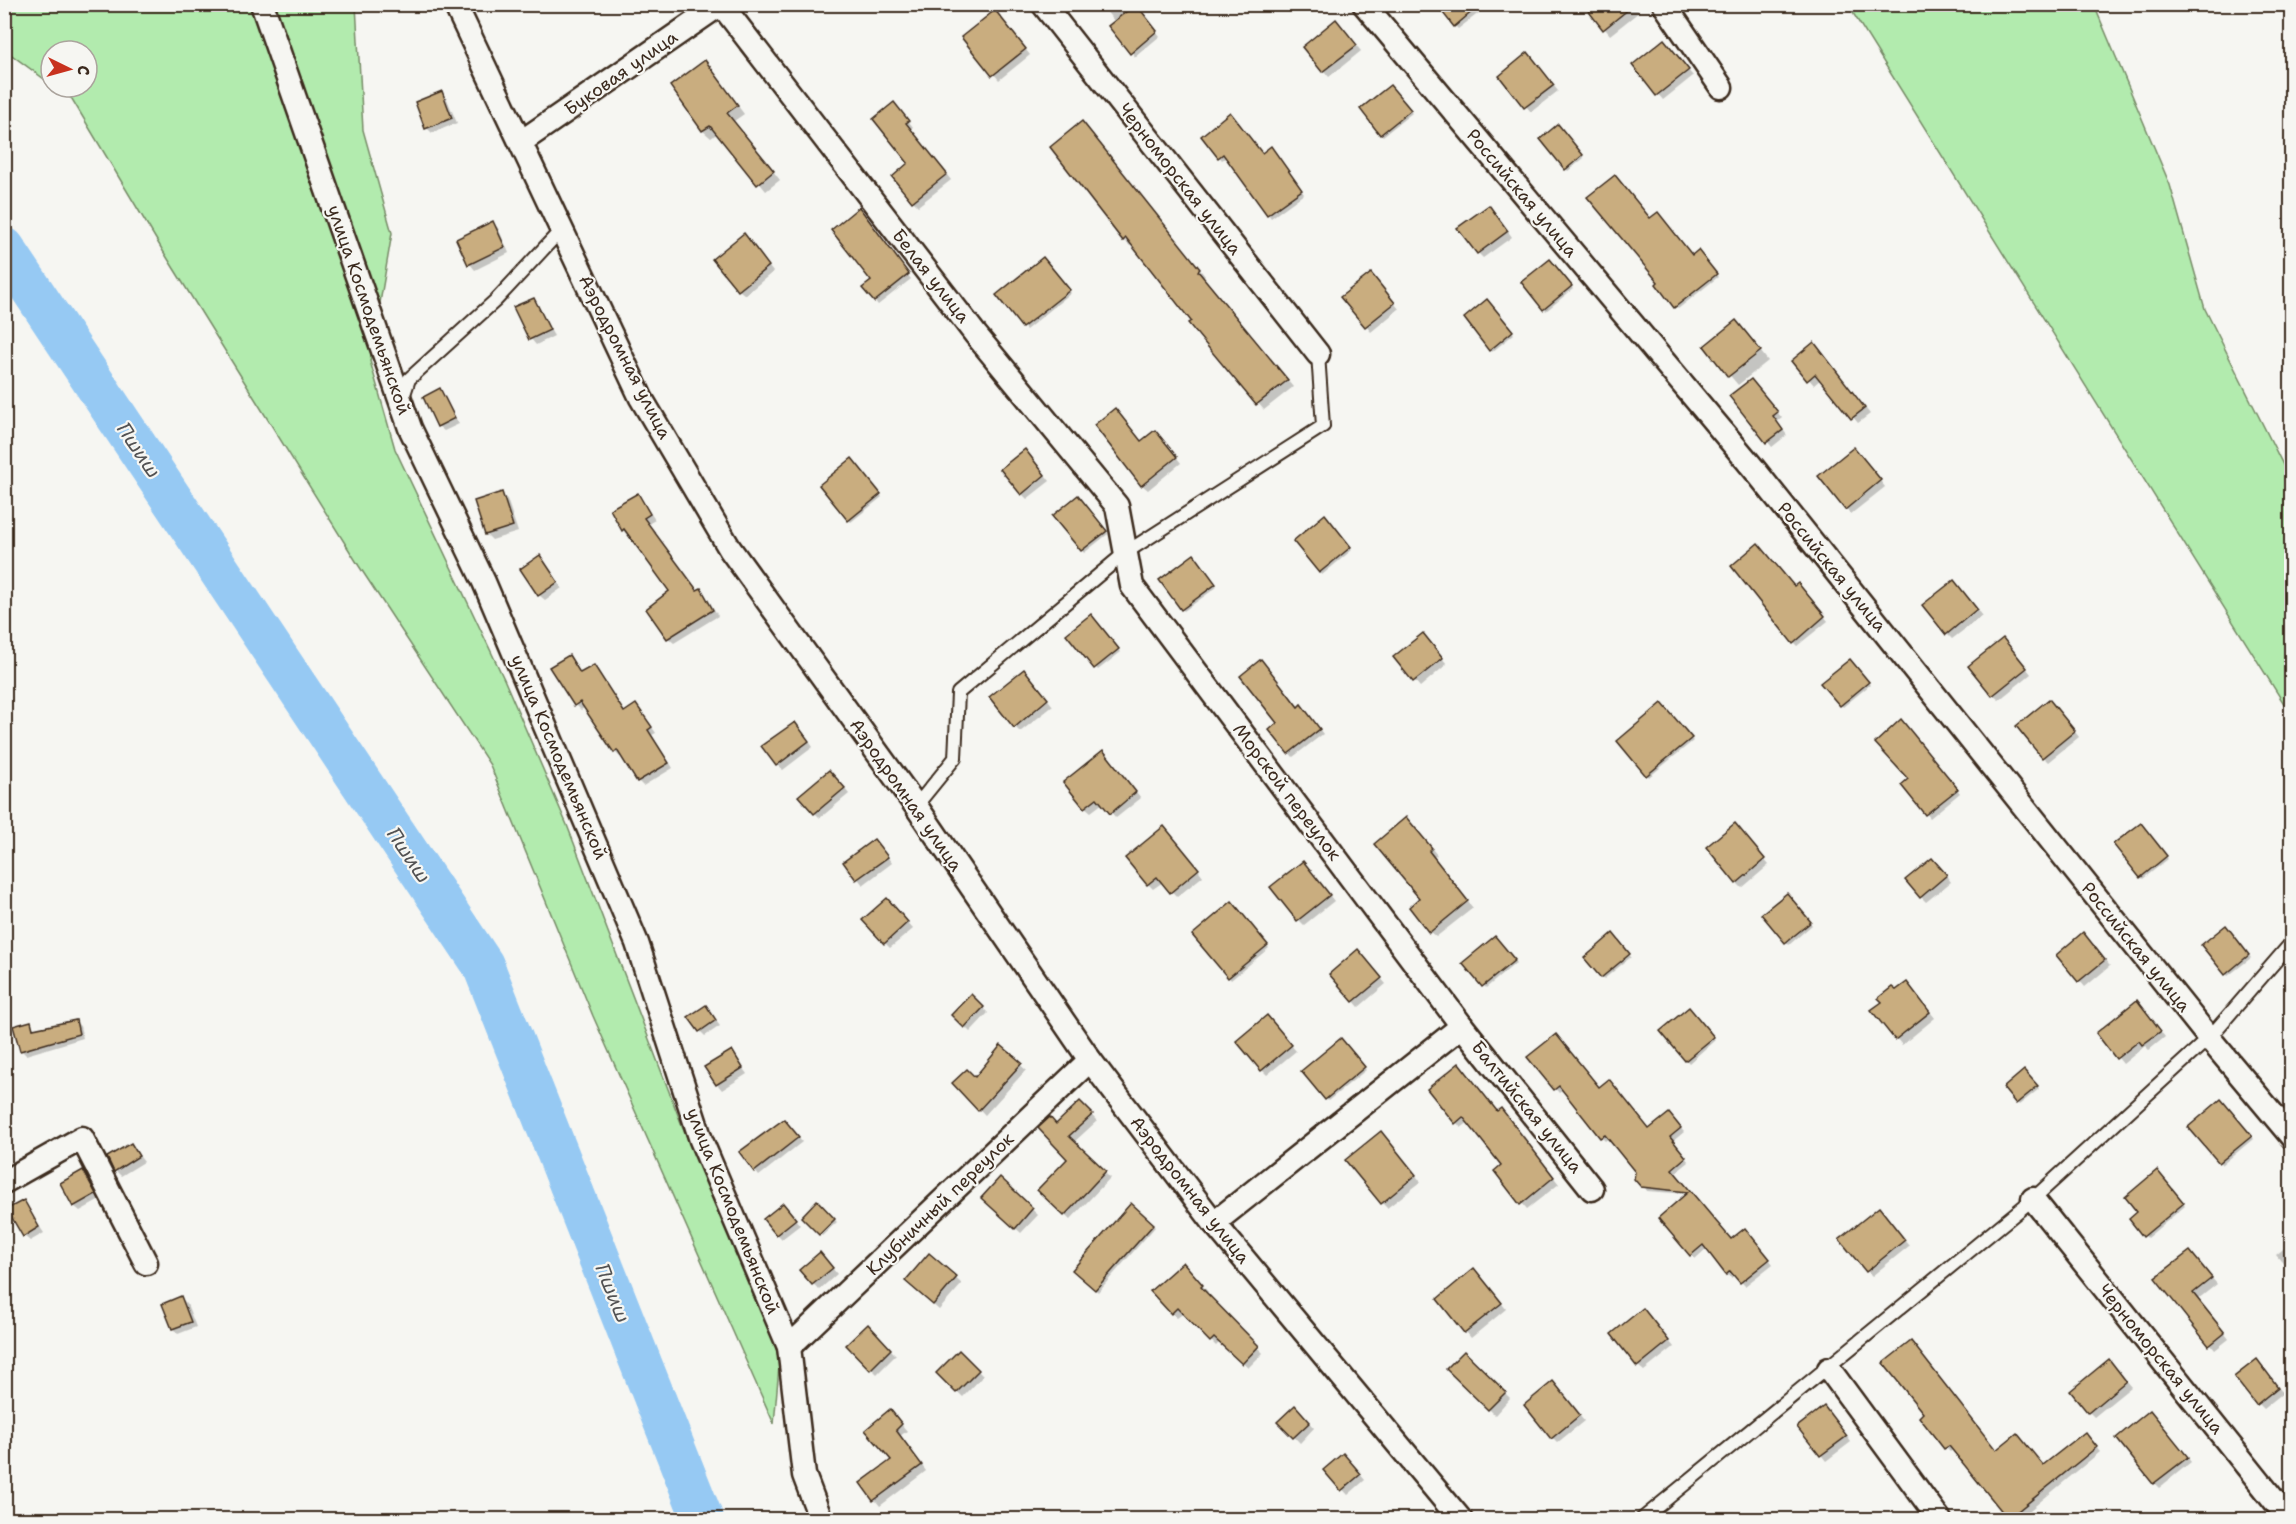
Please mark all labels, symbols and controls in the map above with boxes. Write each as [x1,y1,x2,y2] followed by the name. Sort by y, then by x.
[560,25,682,121] street label: Буковая улица
[39,39,99,99] north arrow
[73,64,94,76] text: С
[1113,98,1247,260] street label: Черноморская улица
[1461,124,1583,262] street label: Российская улица
[322,202,416,418] street label: улица Космодемьянской
[887,224,975,328] street label: Белая улица
[573,271,677,443] street label: Аэродромная улица
[111,417,167,483] water label: Пшиш
[1772,497,1892,637] street label: Российская улица
[505,651,613,863] street label: улица Космодемьянской
[844,714,968,876] street label: Аэродромная улица
[1227,718,1347,866] street label: Морской переулок
[381,822,437,888] water label: Пшиш
[2076,877,2196,1017] street label: Российская улица
[1466,1036,1588,1178] street label: Балтийская улица
[681,1104,786,1318] street label: улица Космодемьянской
[1125,1111,1255,1269] street label: Аэродромная улица
[861,1127,1019,1281] street label: Клубничный переулок
[589,1260,637,1326] water label: Пшиш
[2093,1279,2229,1439] street label: Черноморская улица

